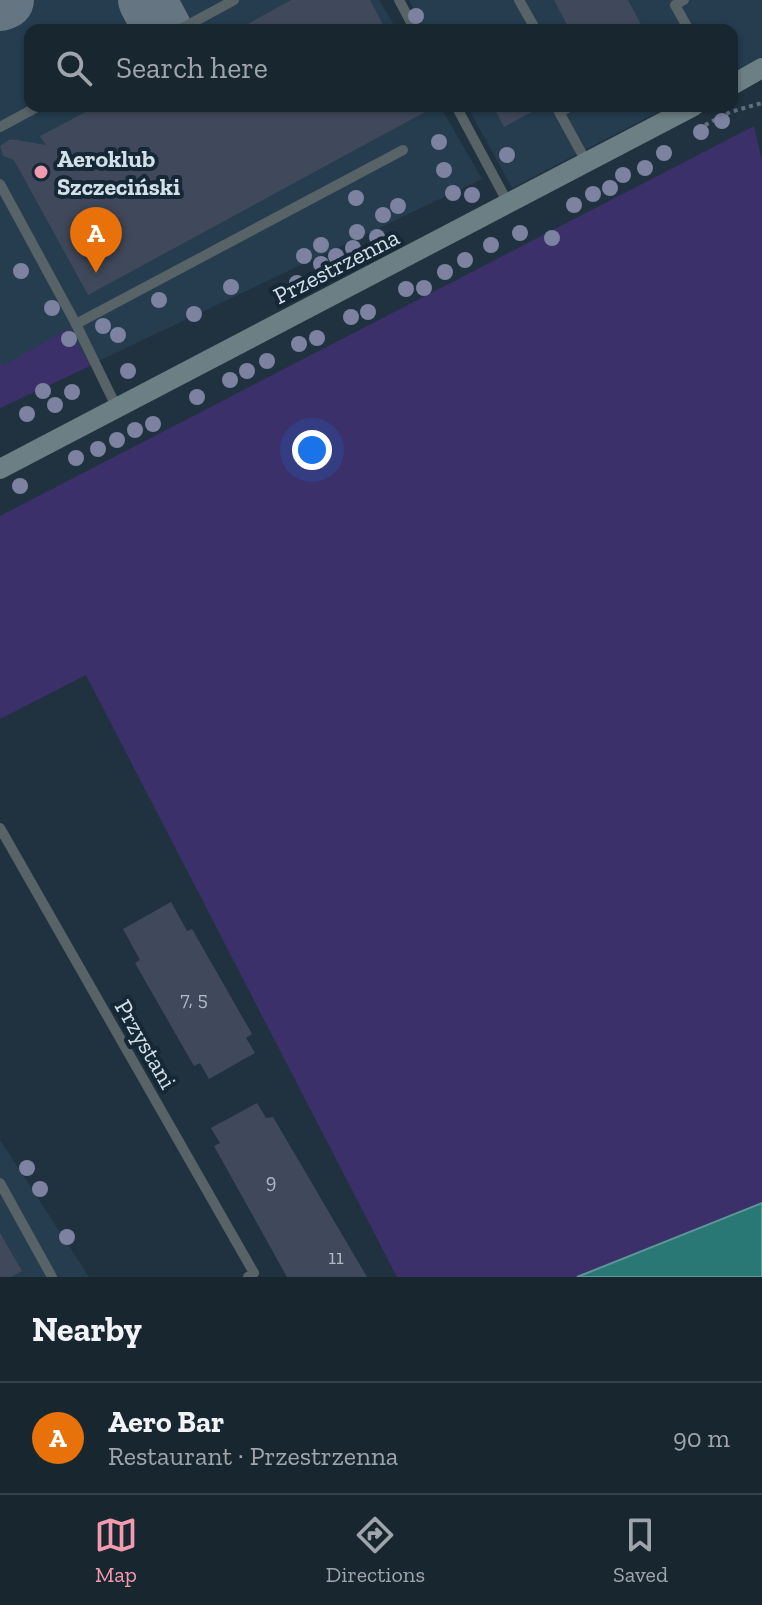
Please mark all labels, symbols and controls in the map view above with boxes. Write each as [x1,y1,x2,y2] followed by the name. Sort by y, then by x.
[24,24,738,112] search box
[52,46,96,90] icon: search
[116,50,268,86] text: Search here
[57,144,180,201] place label: Aeroklub Szczeciński
[32,163,50,181] marker: Aeroklub Szczeciński
[70,207,122,273] pin: A
[268,222,404,310] street label: Przestrzenna
[292,430,332,470] your location
[180,987,208,1011] house number: 7, 5
[109,994,183,1094] street label: Przystani
[266,1169,276,1193] house number: 9
[328,1245,344,1269] house number: 11
[32,1309,142,1350] text: Nearby
[108,1404,224,1440] text: Aero Bar
[49,1422,67,1454] text: A
[673,1422,730,1454] text: 90 m
[108,1440,398,1472] text: Restaurant · Przestrzenna
[94,1513,138,1588] tab: Map
[326,1513,425,1588] tab: Directions
[613,1513,668,1588] tab: Saved

